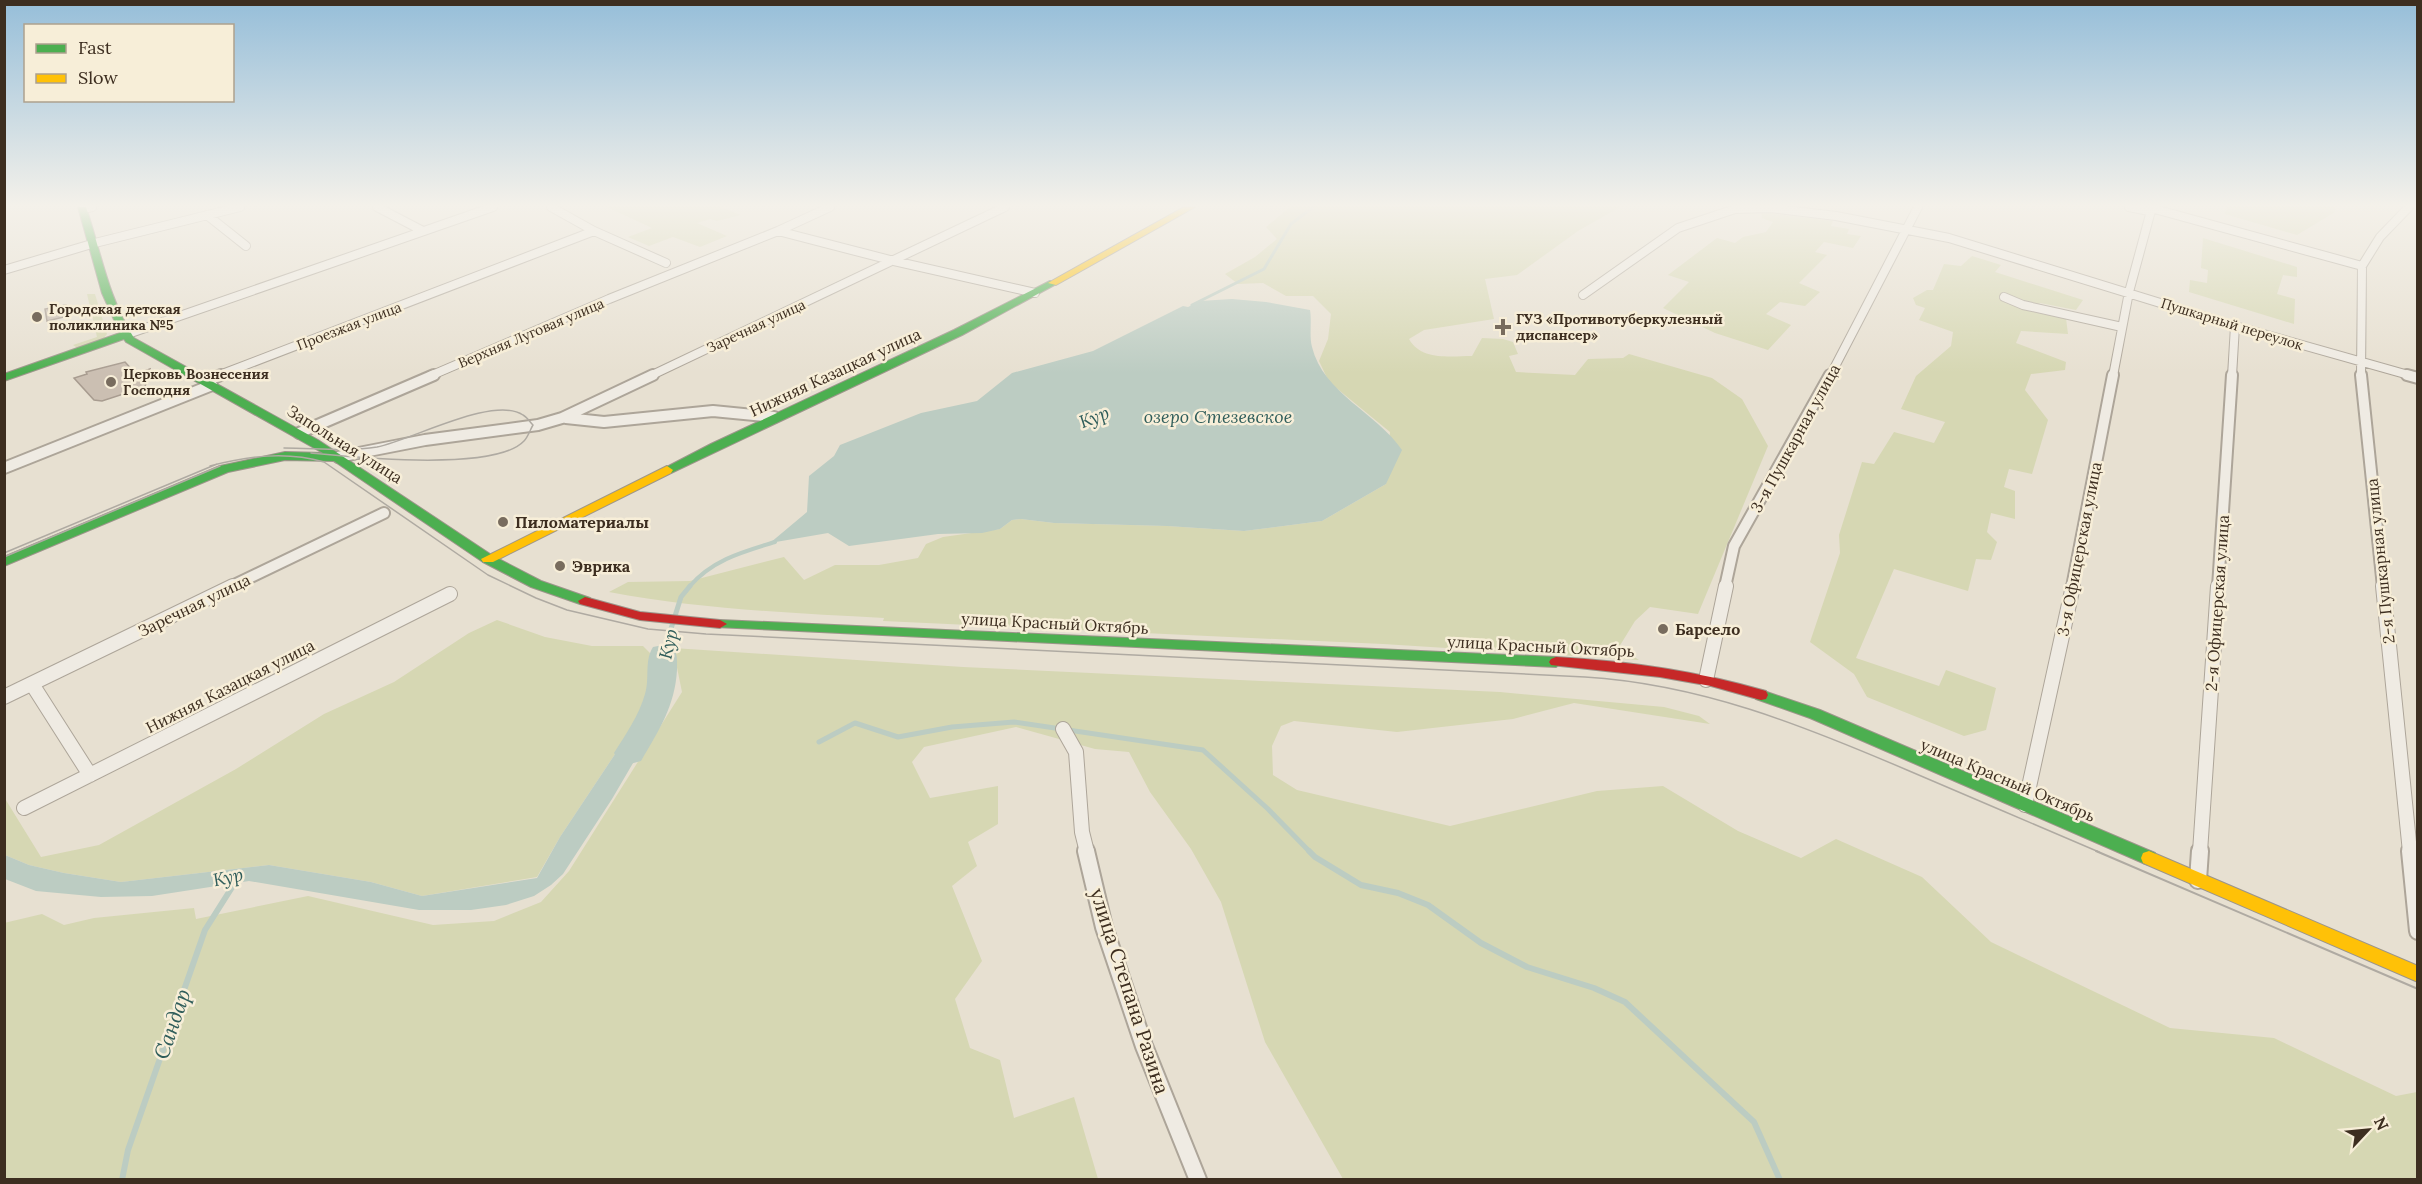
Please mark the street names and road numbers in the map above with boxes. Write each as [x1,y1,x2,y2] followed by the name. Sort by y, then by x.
[455,294,607,372] street label: Верхняя Луговая улица
[2159,294,2306,354] street label: Пушкарный переулок
[704,295,808,357] street label: Заречная улица
[294,298,404,354] street label: Проезжая улица
[746,323,924,421] street label: Нижняя Казацкая улица
[1746,360,1844,516] street label: 3-я Пушкарная улица
[284,401,406,487] street label: Запольная улица
[2052,460,2106,638] street label: 3-я Офицерская улица
[2361,477,2399,645] street label: 2-я Пушкарная улица
[2201,514,2233,692] street label: 2-я Офицерская улица
[135,569,253,641] street label: Заречная улица
[961,608,1149,638] street label: улица Красный Октябрь
[1447,631,1635,661] street label: улица Красный Октябрь
[142,635,318,737] street label: Нижняя Казацкая улица
[1918,734,2098,826] street label: улица Красный Октябрь
[1085,885,1175,1097] street label: улица Степана Разина

